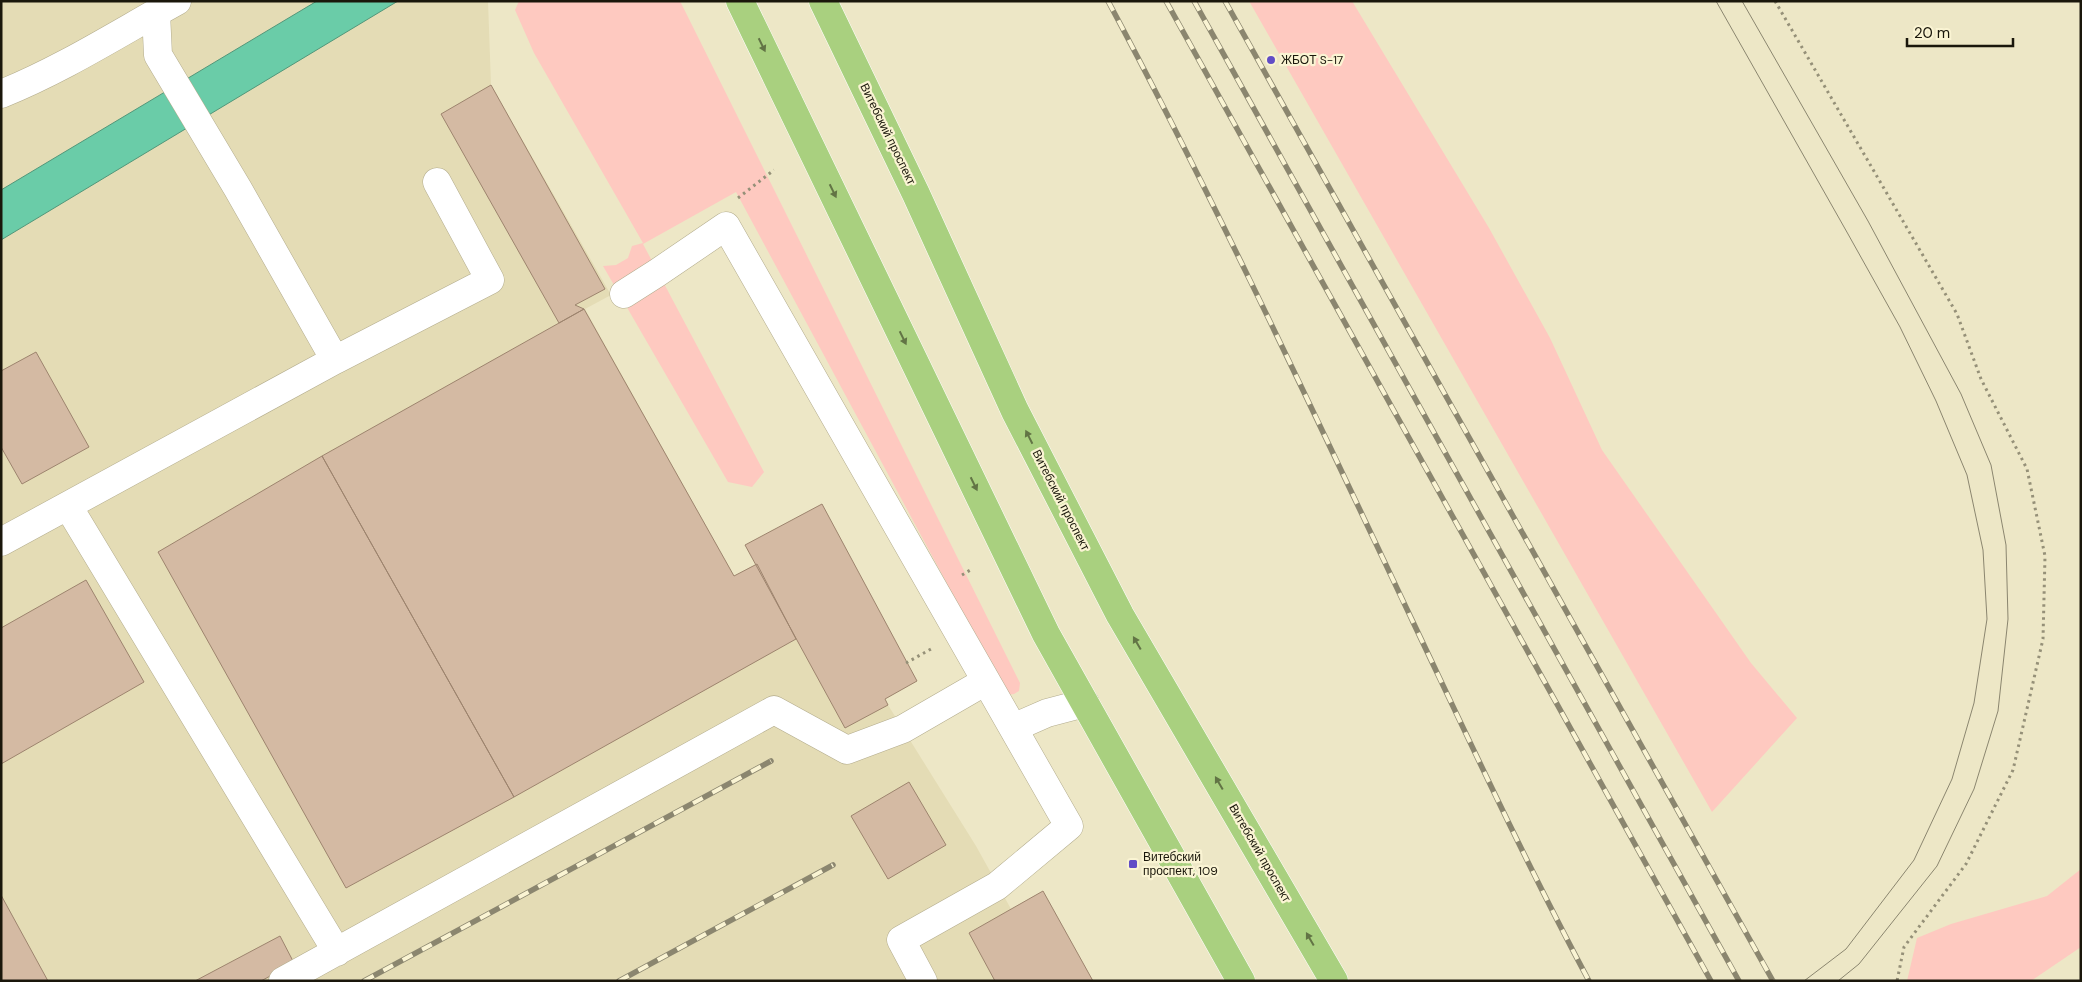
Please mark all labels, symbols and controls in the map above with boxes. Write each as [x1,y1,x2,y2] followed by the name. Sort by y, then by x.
[1907,15,2013,47] scale bar
[1914,23,1950,43] text: 20 m
[758,38,766,52] one-way arrow
[1281,52,1343,68] place label: ЖБОТ S-17
[1265,54,1277,66] marker: ЖБОТ S-17
[856,81,920,188] street label: Витебский проспект
[829,184,837,198] one-way arrow
[899,331,907,345] one-way arrow
[1025,430,1033,444] one-way arrow
[1029,447,1094,554] street label: Витебский проспект
[970,477,978,491] one-way arrow
[1132,637,1141,650] one-way arrow
[1214,777,1223,790] one-way arrow
[1225,801,1295,906] street label: Витебский проспект
[1143,849,1218,879] place label: Витебский проспект, 109
[1127,858,1139,870] marker: Витебский проспект, 109
[1305,932,1314,945] one-way arrow

